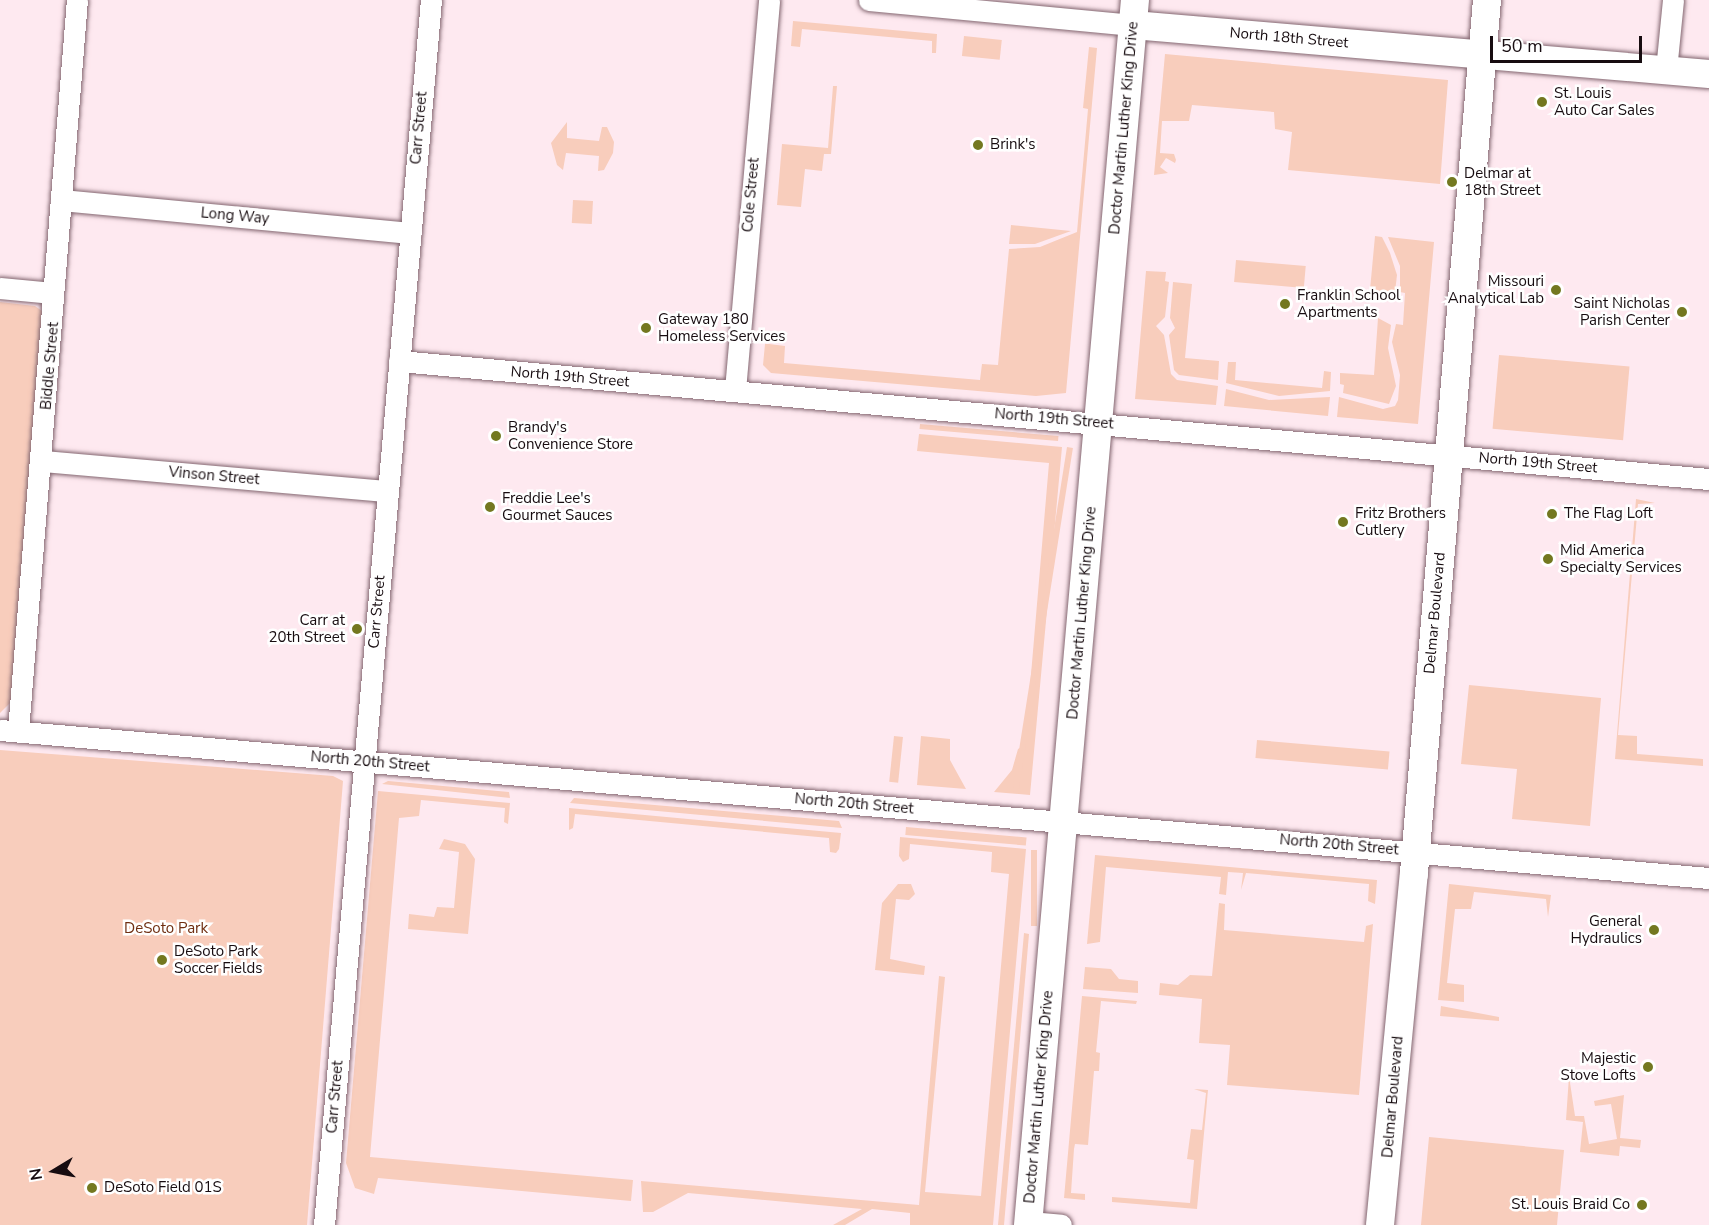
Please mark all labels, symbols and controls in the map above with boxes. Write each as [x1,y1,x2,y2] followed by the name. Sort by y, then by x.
[1106,21,1142,235] street label: Doctor Martin Luther King Drive
[1229,24,1349,52] street label: North 18th Street
[1493,24,1644,62] scale bar
[1501,34,1543,58] text: 50 m
[1554,84,1654,119] place label: St. Louis Auto Car Sales
[407,91,431,165] street label: Carr Street
[1535,95,1549,109] marker: St. Louis Auto Car Sales
[990,136,1036,154] place label: Brink's
[971,138,985,152] marker: Brink's
[739,157,763,233] street label: Cole Street
[1464,164,1541,199] place label: Delmar at 18th Street
[1445,175,1459,189] marker: Delmar at 18th Street
[200,204,270,228] street label: Long Way
[1448,272,1544,307] place label: Missouri Analytical Lab
[1549,283,1563,297] marker: Missouri Analytical Lab
[1297,286,1400,321] place label: Franklin School Apartments
[1574,294,1670,329] place label: Saint Nicholas Parish Center
[1278,297,1292,311] marker: Franklin School Apartments
[1675,305,1689,319] marker: Saint Nicholas Parish Center
[658,310,785,345] place label: Gateway 180 Homeless Services
[37,321,63,411] street label: Biddle Street
[639,321,653,335] marker: Gateway 180 Homeless Services
[510,363,630,391] street label: North 19th Street
[994,405,1114,433] street label: North 19th Street
[508,418,633,453] place label: Brandy's Convenience Store
[489,429,503,443] marker: Brandy's Convenience Store
[1478,449,1598,477] street label: North 19th Street
[168,463,260,489] street label: Vinson Street
[502,489,613,524] place label: Freddie Lee's Gourmet Sauces
[483,500,497,514] marker: Freddie Lee's Gourmet Sauces
[1355,504,1446,539] place label: Fritz Brothers Cutlery
[1564,505,1653,523] place label: The Flag Loft
[1064,506,1100,720] street label: Doctor Martin Luther King Drive
[1545,507,1559,521] marker: The Flag Loft
[1336,515,1350,529] marker: Fritz Brothers Cutlery
[1560,541,1682,576] place label: Mid America Specialty Services
[1421,551,1449,675] street label: Delmar Boulevard
[1541,552,1555,566] marker: Mid America Specialty Services
[365,575,389,649] street label: Carr Street
[268,611,345,646] place label: Carr at 20th Street
[350,622,364,636] marker: Carr at 20th Street
[310,748,430,776] street label: North 20th Street
[794,790,914,818] street label: North 20th Street
[1279,831,1399,859] street label: North 20th Street
[1571,912,1642,947] place label: General Hydraulics
[124,920,208,938] park label: DeSoto Park
[1647,923,1661,937] marker: General Hydraulics
[174,942,262,977] place label: DeSoto Park Soccer Fields
[155,953,169,967] marker: DeSoto Park Soccer Fields
[1021,990,1057,1204] street label: Doctor Martin Luther King Drive
[1379,1035,1407,1159] street label: Delmar Boulevard
[1561,1049,1636,1084] place label: Majestic Stove Lofts
[323,1060,347,1134] street label: Carr Street
[1641,1060,1655,1074] marker: Majestic Stove Lofts
[24,1141,84,1201] north arrow
[24,1166,48,1182] text: N
[104,1179,222,1197] place label: DeSoto Field 01S
[85,1181,99,1195] marker: DeSoto Field 01S
[1511,1196,1630,1214] place label: St. Louis Braid Co
[1635,1198,1649,1212] marker: St. Louis Braid Co

